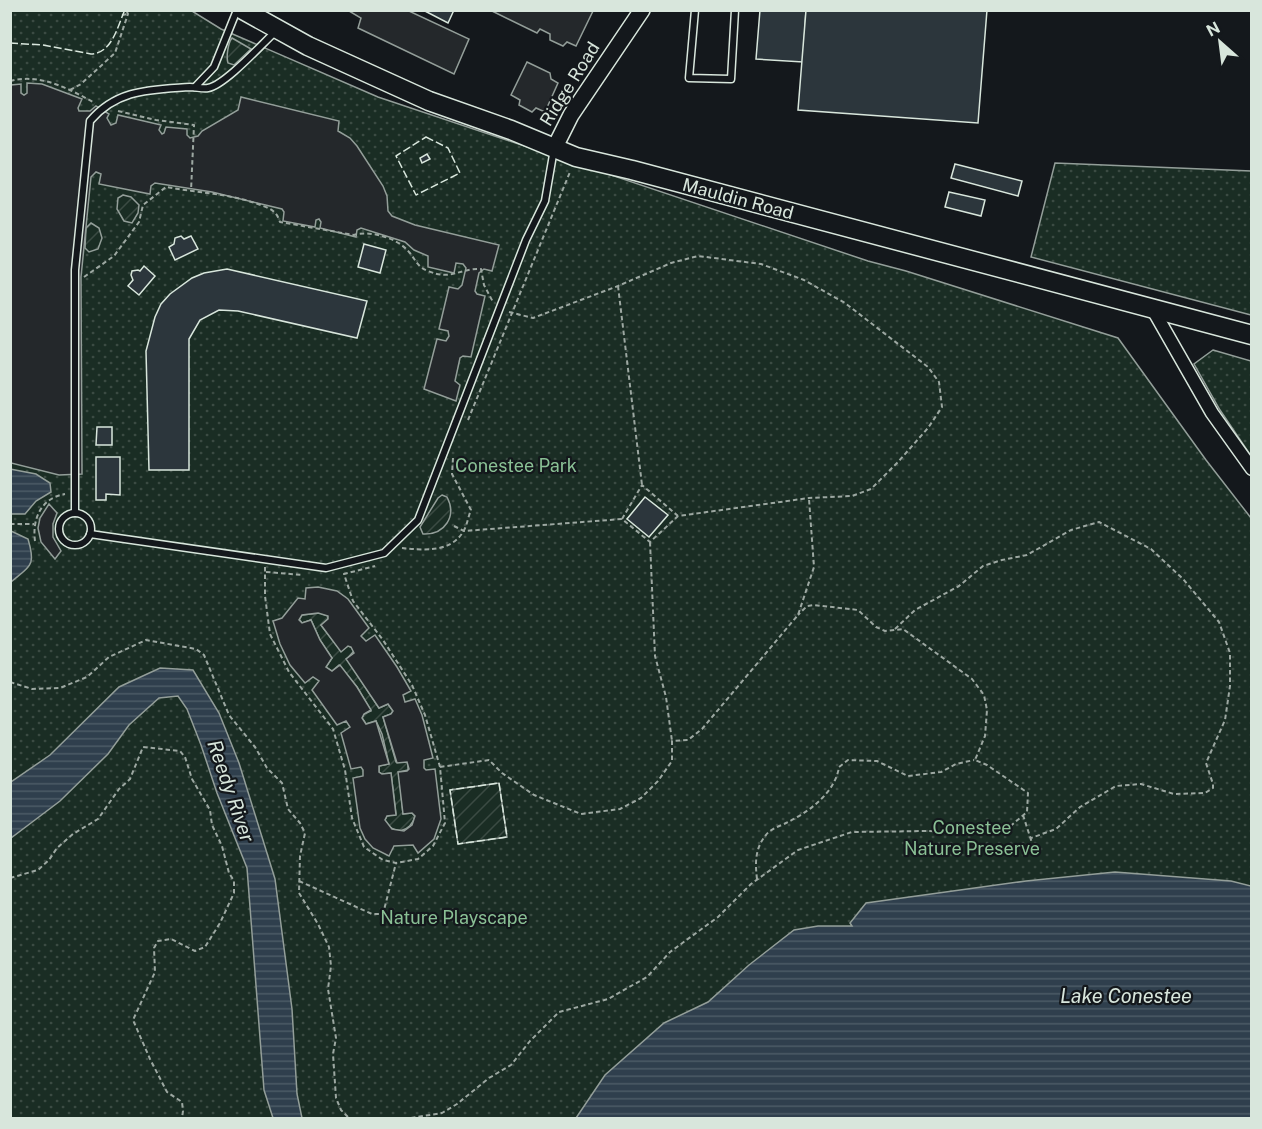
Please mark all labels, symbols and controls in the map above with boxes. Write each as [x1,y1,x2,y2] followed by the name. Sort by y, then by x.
[1190,12,1250,72] north arrow
[1203,18,1223,41] text: N
[535,38,604,130] street label: Ridge Road
[680,174,796,223] street label: Mauldin Road
[455,455,577,476] park label: Conestee Park
[202,737,260,846] water label: Reedy River
[904,817,1040,859] park label: Conestee Nature Preserve
[380,907,528,928] park label: Nature Playscape
[1060,984,1192,1008] water label: Lake Conestee

